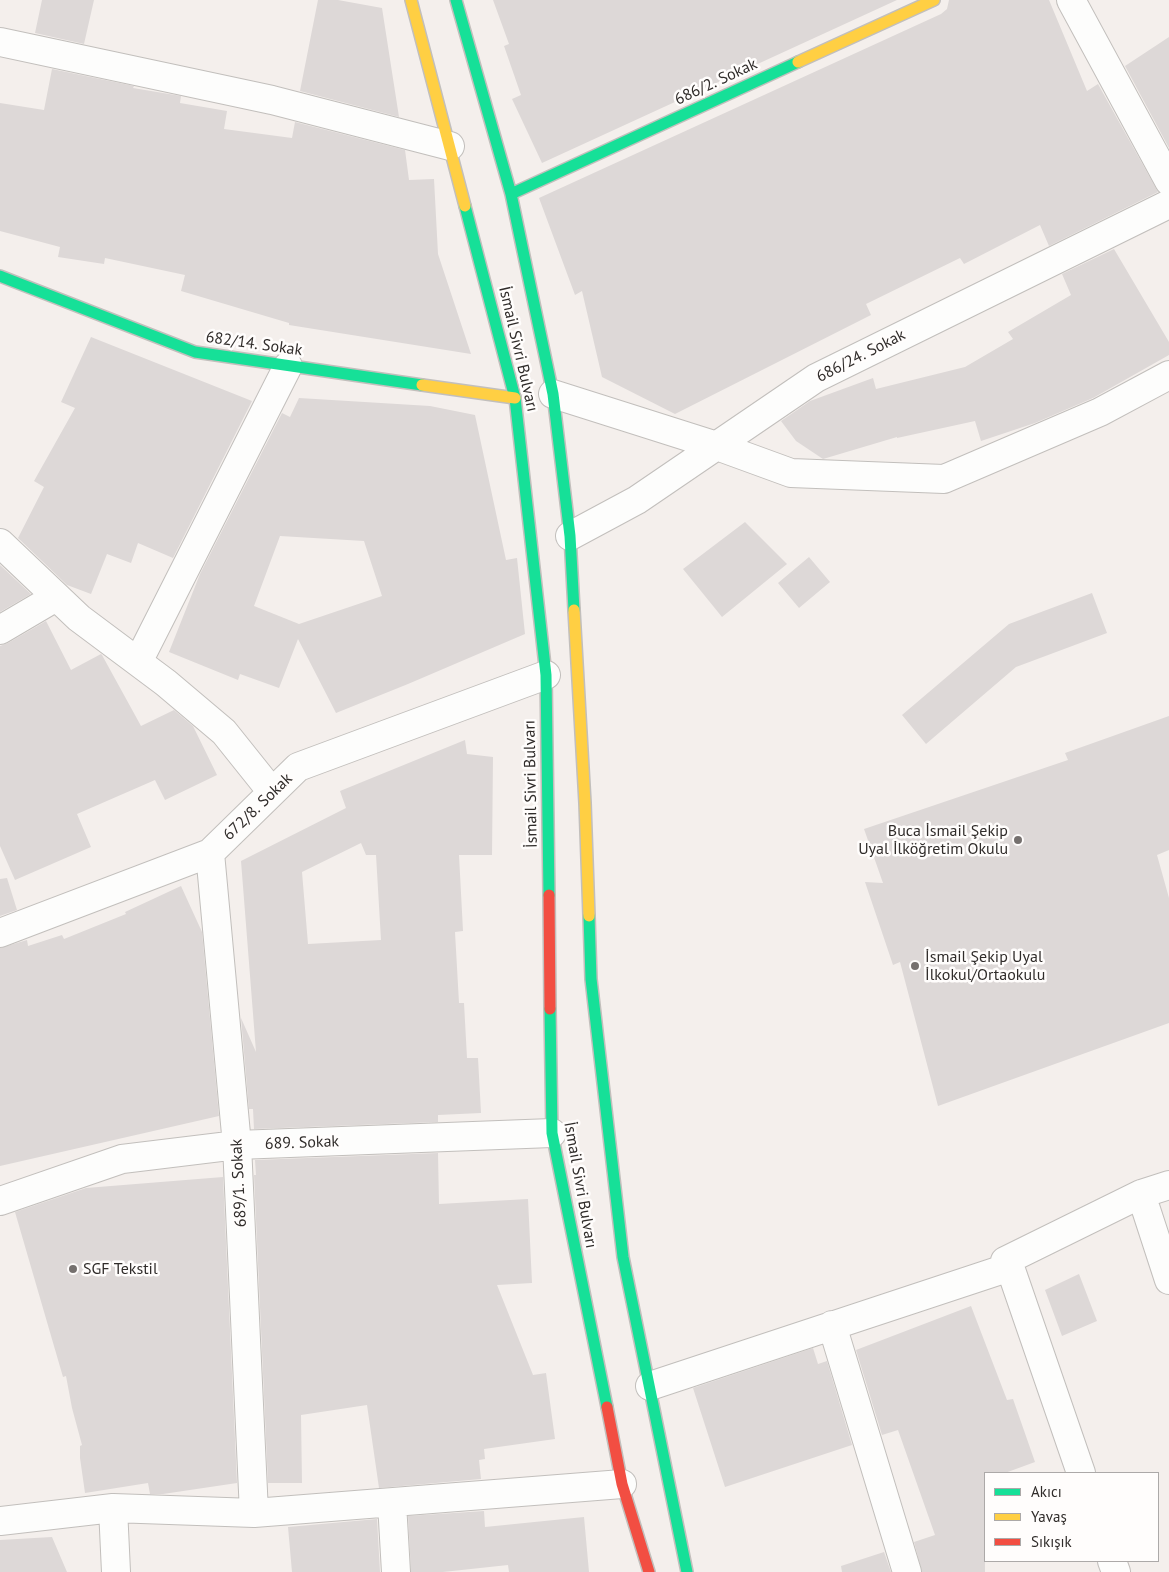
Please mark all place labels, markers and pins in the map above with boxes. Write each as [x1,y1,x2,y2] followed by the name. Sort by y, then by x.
[858,821,1008,859] place label: Buca İsmail Şekip Uyal İlköğretim Okulu
[1012,834,1024,846] marker: Buca İsmail Şekip Uyal İlköğretim Okulu
[925,947,1045,985] place label: İsmail Şekip Uyal İlkokul/Ortaokulu
[909,960,921,972] marker: İsmail Şekip Uyal İlkokul/Ortaokulu
[83,1259,158,1279] place label: SGF Tekstil
[67,1263,79,1275] marker: SGF Tekstil

